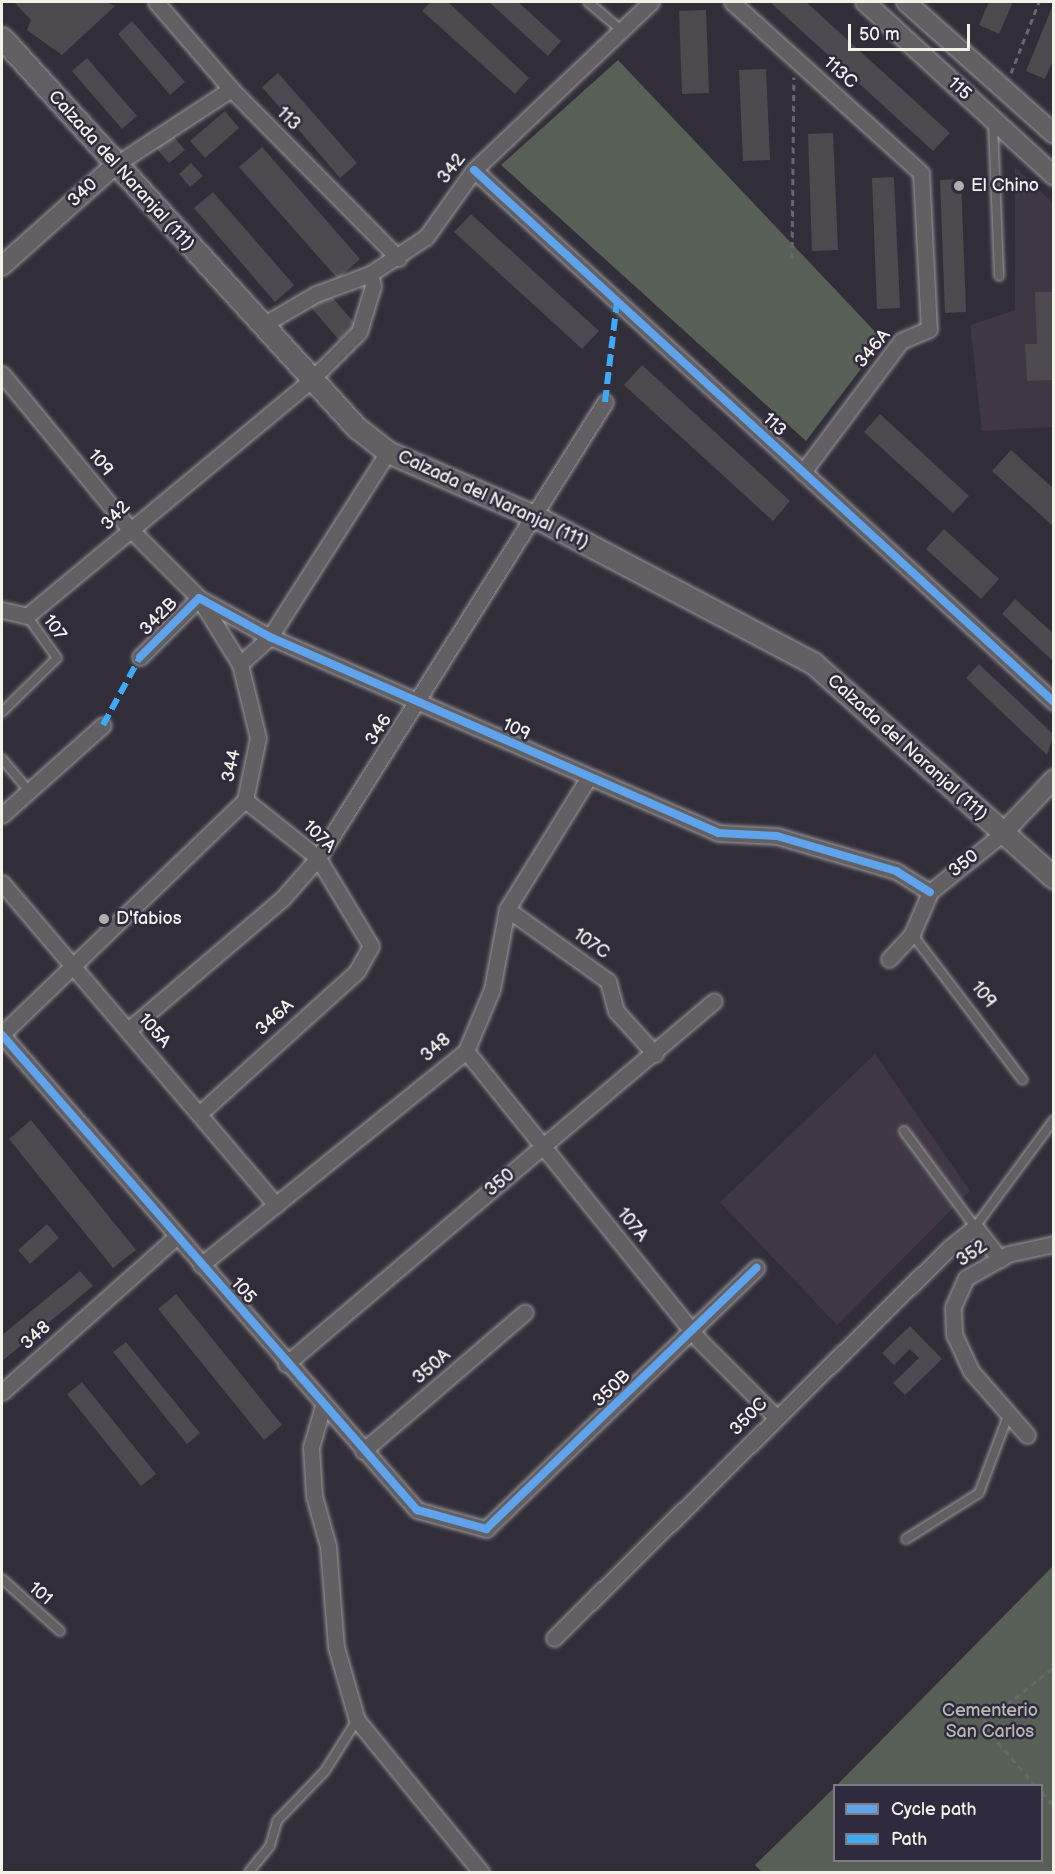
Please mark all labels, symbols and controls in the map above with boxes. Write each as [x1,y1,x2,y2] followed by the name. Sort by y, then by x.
[851,12,972,50] scale bar
[859,24,900,45] text: 50 m
[819,52,861,94] street label: 113C
[943,73,975,105] street label: 115
[43,86,199,256] street label: Calzada del Naranjal (111)
[272,103,304,135] street label: 113
[433,149,471,189] street label: 342
[64,174,102,212] street label: 340
[971,175,1039,197] place label: El Chino
[952,179,966,193] marker: El Chino
[851,325,895,373] street label: 346A
[757,409,791,441] street label: 113
[83,445,117,481] street label: 109
[394,446,592,554] street label: Calzada del Naranjal (111)
[97,497,135,535] street label: 342
[135,593,183,641] street label: 342B
[38,611,70,645] street label: 107
[822,670,992,826] street label: Calzada del Naranjal (111)
[361,710,397,750] street label: 346
[499,714,533,746] street label: 109
[218,748,246,784] street label: 344
[298,816,340,858] street label: 107A
[945,846,983,882] street label: 350
[116,908,182,930] place label: D'fabios
[97,912,111,926] marker: D'fabios
[569,924,613,964] street label: 107C
[966,977,1000,1013] street label: 109
[251,995,299,1041] street label: 346A
[133,1009,175,1053] street label: 105A
[417,1029,455,1067] street label: 348
[481,1164,519,1202] street label: 350
[612,1204,652,1246] street label: 107A
[953,1236,991,1272] street label: 352
[226,1273,260,1309] street label: 105
[17,1317,55,1355] street label: 348
[409,1345,455,1389] street label: 350A
[589,1366,635,1412] street label: 350B
[726,1394,772,1440] street label: 350C
[24,1578,56,1610] street label: 101
[942,1701,1038,1744] park label: Cementerio San Carlos
[833,1784,1043,1862] legend
[891,1799,977,1820] text: Cycle path
[891,1829,927,1850] text: Path

